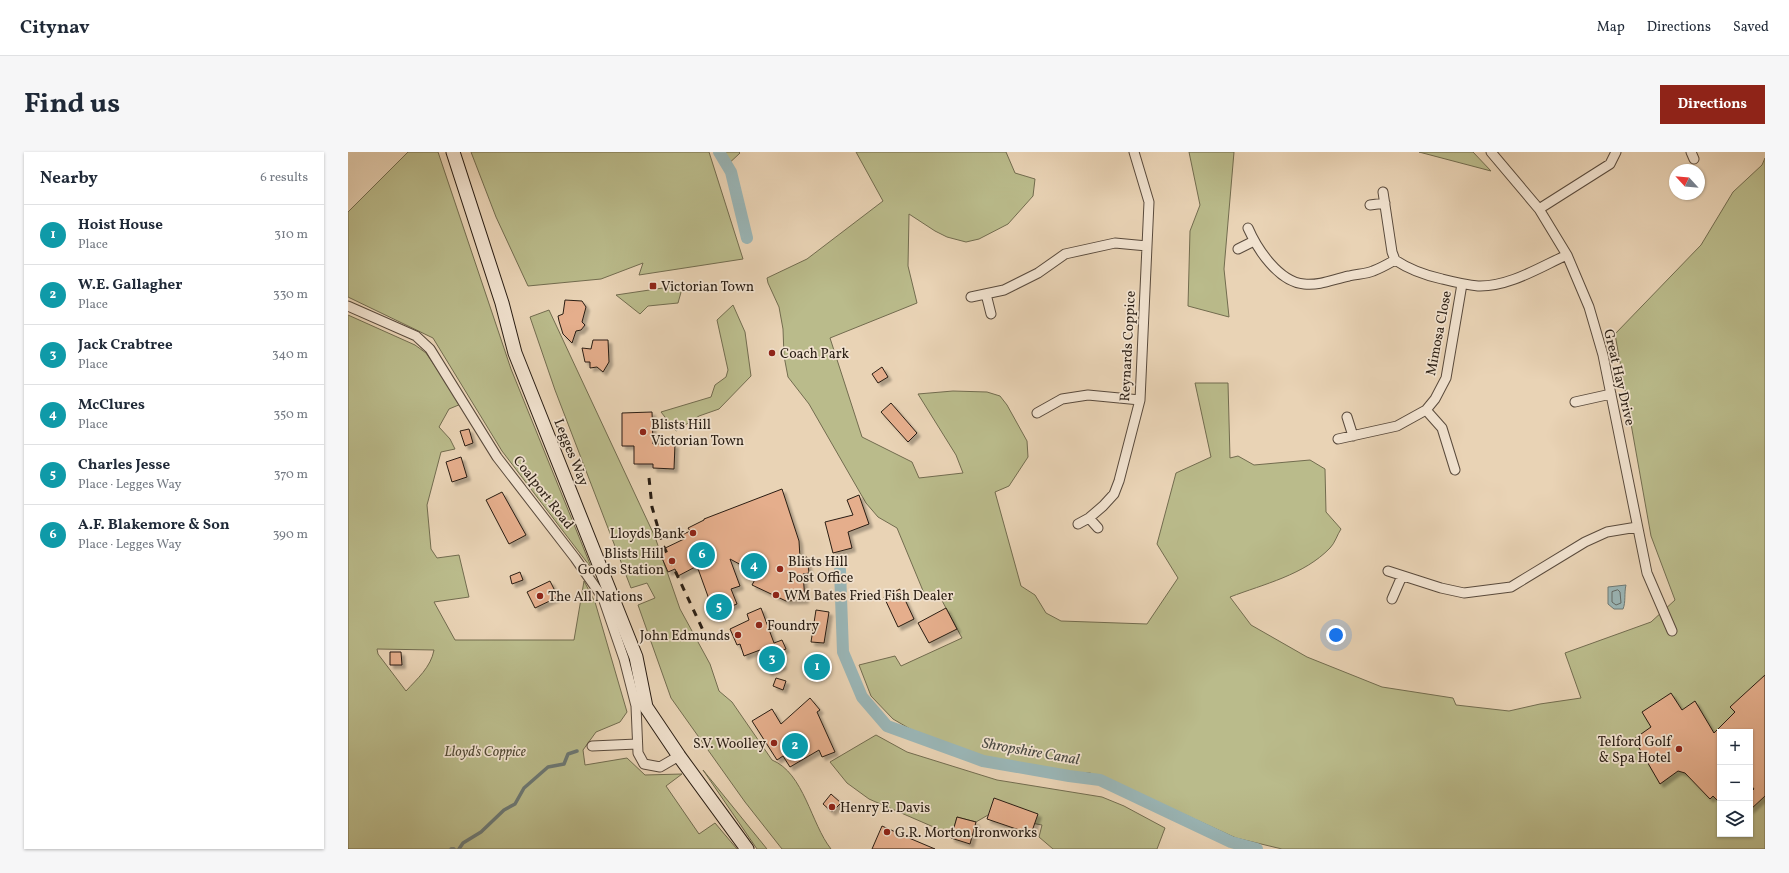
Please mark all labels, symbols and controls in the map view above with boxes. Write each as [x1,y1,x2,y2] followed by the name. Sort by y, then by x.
[20,15,90,41] text: Citynav
[1597,18,1625,37] text: Map
[1647,18,1711,37] text: Directions
[1733,18,1769,37] text: Saved
[24,85,120,124] text: Find us
[1660,85,1765,124] button: Directions
[1669,164,1705,200] north arrow
[40,167,98,190] text: Nearby
[260,169,308,187] text: 6 results
[78,215,163,236] text: Hoist House
[50,226,56,244] text: 1
[274,226,308,244] text: 310 m
[78,236,108,254] text: Place
[78,275,182,296] text: W.E. Gallagher
[661,278,754,297] place label: Victorian Town
[648,281,658,291] marker: Victorian Town
[50,286,56,304] text: 2
[273,286,308,304] text: 330 m
[1422,289,1457,377] street label: Mimosa Close
[1116,290,1141,402] street label: Reynards Coppice
[78,296,108,314] text: Place
[1598,327,1639,428] street label: Great Hay Drive
[78,335,173,356] text: Jack Crabtree
[780,345,850,364] place label: Coach Park
[50,346,56,364] text: 3
[272,346,308,364] text: 340 m
[767,348,777,358] marker: Coach Park
[78,356,108,374] text: Place
[78,395,145,416] text: McClures
[49,406,57,424] text: 4
[273,406,308,424] text: 350 m
[78,416,108,434] text: Place
[549,416,593,489] street label: Legges Way
[651,416,744,451] place label: Blists Hill Victorian Town
[638,427,648,437] marker: Blists Hill Victorian Town
[508,452,578,534] street label: Coalport Road
[78,455,170,476] text: Charles Jesse
[50,466,56,484] text: 5
[274,466,308,484] text: 370 m
[78,476,182,494] text: Place · Legges Way
[78,515,230,536] text: A.F. Blakemore & Son
[610,525,685,544] place label: Lloyds Bank
[49,526,57,544] text: 6
[273,526,308,544] text: 390 m
[688,528,698,538] marker: Lloyds Bank
[78,536,182,554] text: Place · Legges Way
[689,540,715,570] pin: 6
[578,545,664,580] place label: Blists Hill Goods Station
[741,551,767,581] pin: 4
[788,553,854,588] place label: Blists Hill Post Office
[667,556,677,566] marker: Blists Hill Goods Station
[775,564,785,574] marker: Blists Hill Post Office
[784,587,953,606] place label: WM Bates Fried Fish Dealer
[548,588,643,607] place label: The All Nations
[771,590,781,600] marker: WM Bates Fried Fish Dealer
[535,591,545,601] marker: The All Nations
[706,592,732,622] pin: 5
[767,617,820,636] place label: Foundry
[754,620,764,630] marker: Foundry
[1326,625,1346,645] your location
[640,627,730,646] place label: John Edmunds
[733,630,743,640] marker: John Edmunds
[759,644,785,674] pin: 3
[804,652,830,682] pin: 1
[1717,729,1753,837] map controls
[1717,729,1753,765] button: +
[782,731,808,761] pin: 2
[1598,733,1672,768] place label: Telford Golf & Spa Hotel
[980,734,1081,771] water label: Shropshire Canal
[693,735,766,754] place label: S.V. Woolley
[769,738,779,748] marker: S.V. Woolley
[444,743,526,762] park label: Lloyd's Coppice
[1674,744,1684,754] marker: Telford Golf & Spa Hotel
[1717,765,1753,801] button: −
[840,799,930,818] place label: Henry E. Davis
[1717,801,1753,837] button: layers
[827,802,837,812] marker: Henry E. Davis
[895,824,1037,843] place label: G.R. Morton Ironworks
[882,827,892,837] marker: G.R. Morton Ironworks

